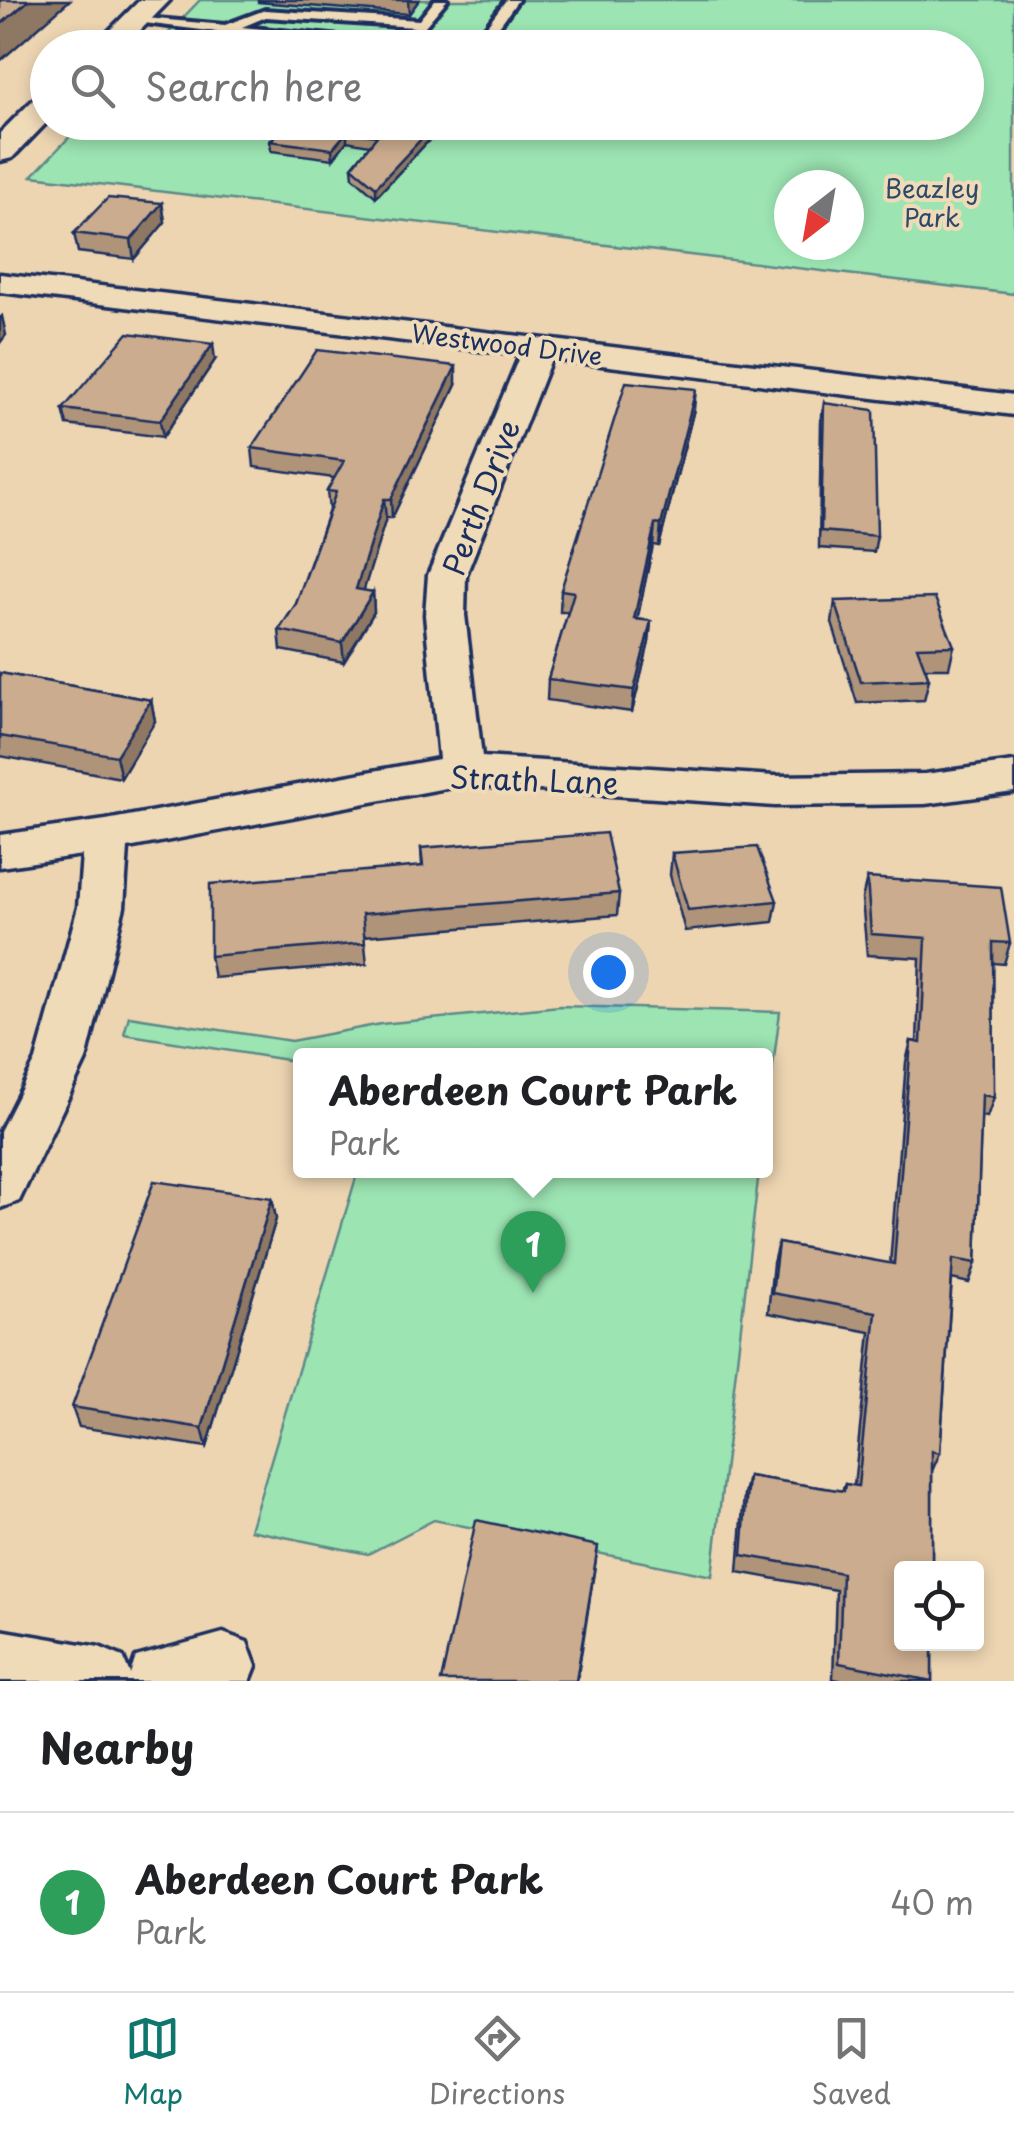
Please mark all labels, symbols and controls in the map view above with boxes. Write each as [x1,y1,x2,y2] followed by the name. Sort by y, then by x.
[30,30,984,140] search box
[145,57,362,114] text: Search here
[65,58,120,113] icon: search
[885,169,979,236] park label: Beazley Park
[774,170,864,260] north arrow
[409,313,605,375] street label: Westwood Drive
[430,413,530,581] street label: Perth Drive
[449,754,619,804] street label: Strath Lane
[583,947,634,998] your location
[293,1048,773,1178] popup
[329,1061,737,1118] text: Aberdeen Court Park
[329,1118,400,1166] text: Park
[500,1210,566,1293] pin: 1
[894,1561,984,1651] map controls
[894,1561,984,1651] button: locate
[40,1715,194,1778] text: Nearby
[135,1850,543,1907] text: Aberdeen Court Park
[65,1878,80,1926] text: 1
[890,1878,974,1926] text: 40 m
[135,1907,207,1955] text: Park
[123,2011,183,2114] tab: Map
[429,2011,565,2114] tab: Directions
[811,2011,891,2114] tab: Saved

